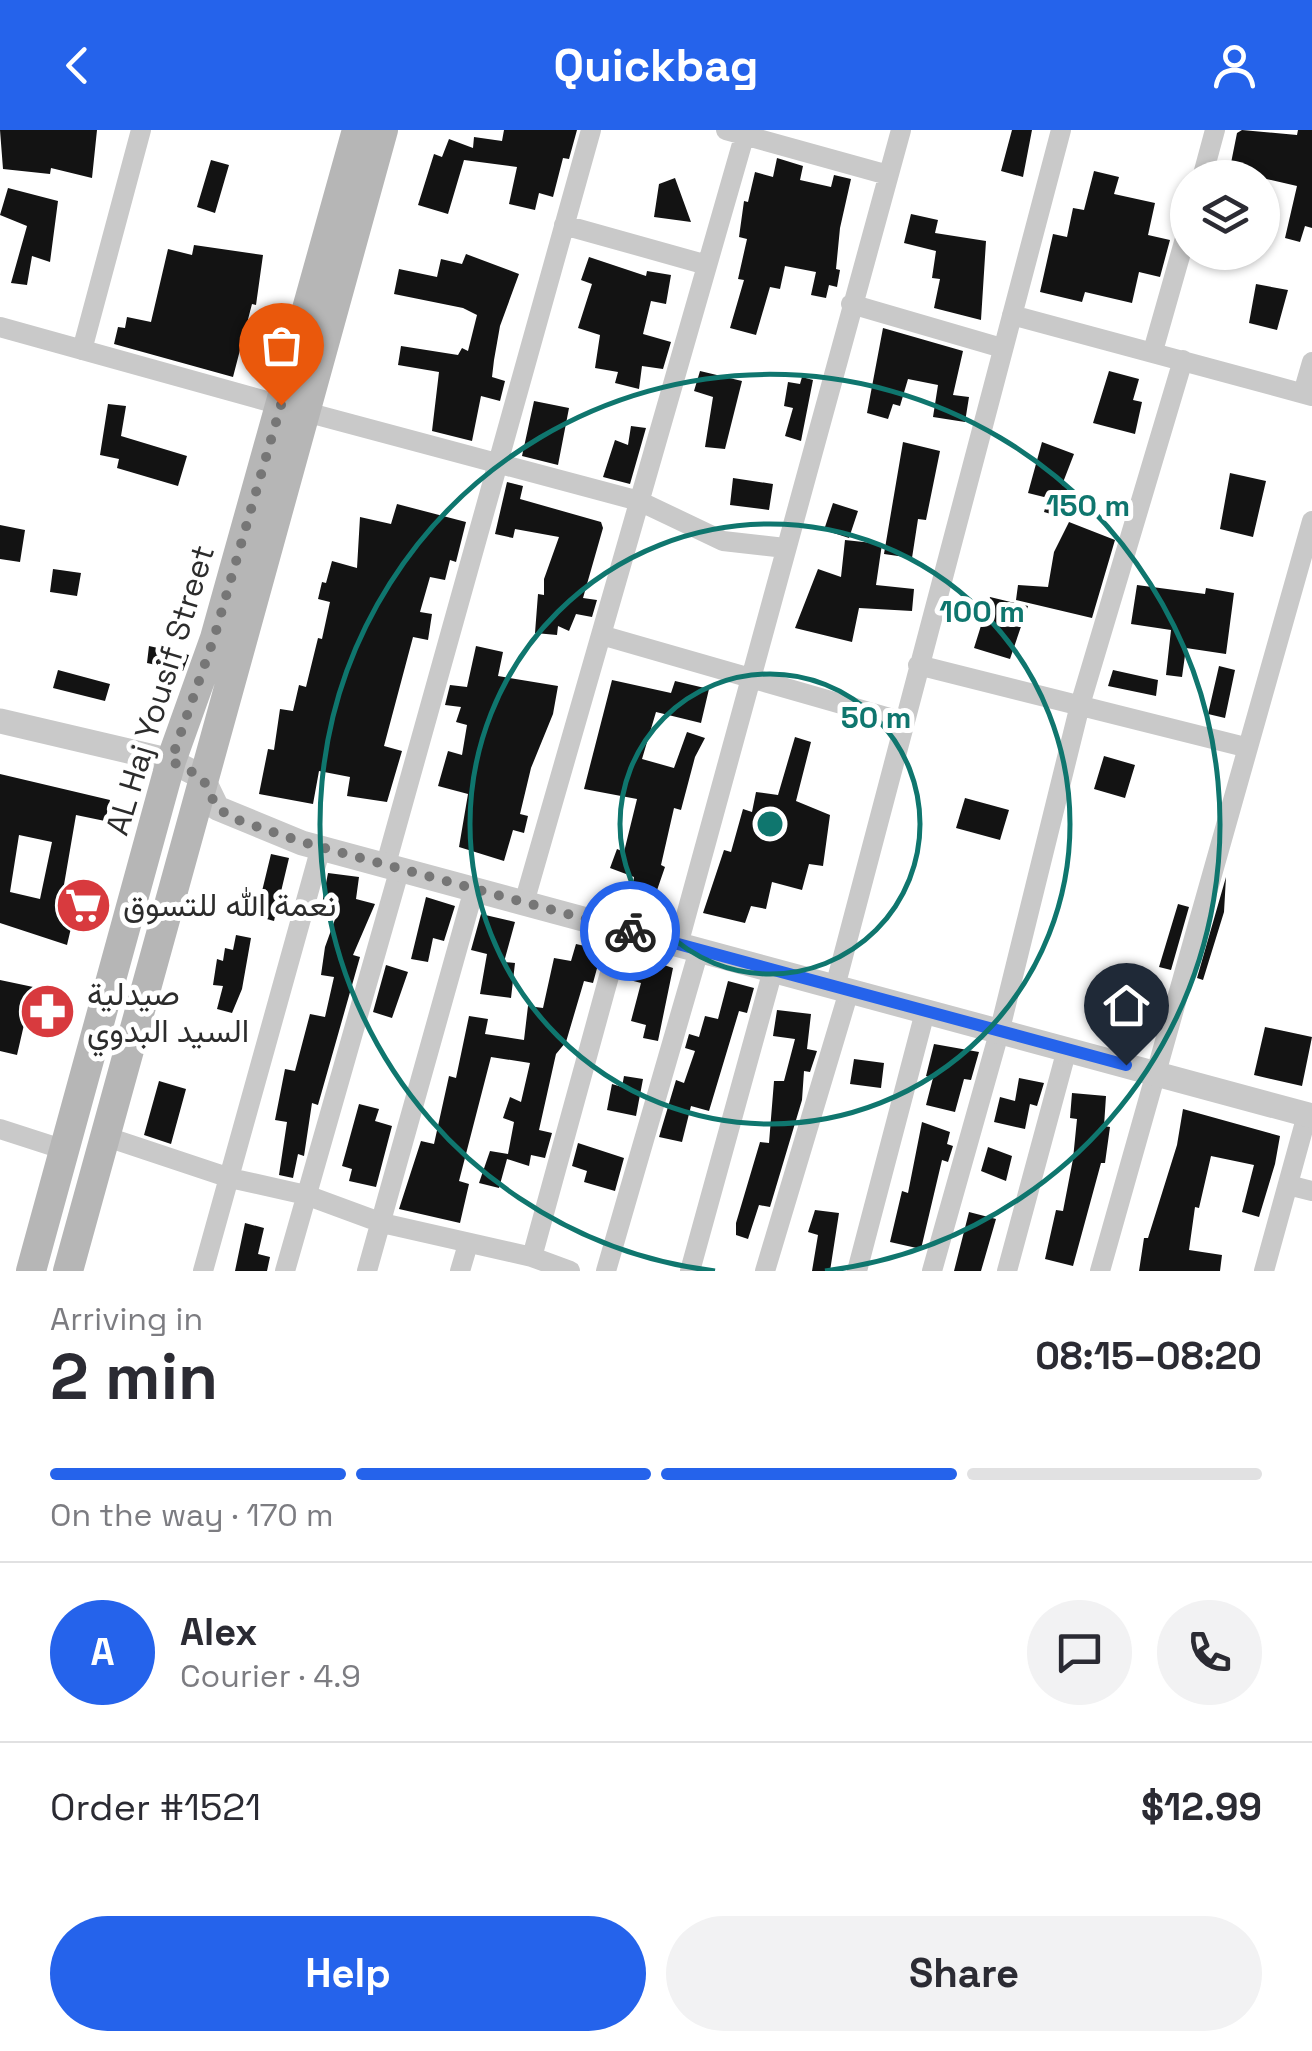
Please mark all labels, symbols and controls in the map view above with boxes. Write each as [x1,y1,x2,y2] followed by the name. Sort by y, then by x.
[554,37,758,94] text: Quickbag
[50,38,105,93] icon: back
[1207,38,1262,93] icon: person
[1170,160,1280,270] map controls
[1170,160,1280,270] button: layers
[239,303,324,406] pin
[254,318,309,373] icon: bag
[1046,486,1130,525] text: 150 m
[97,540,223,840] street label: AL Haj Yousif Street
[939,592,1025,631] text: 100 m
[841,698,911,737] text: 50 m
[752,806,788,842] centre of rings
[54,875,114,935] supermarket icon: نعمة الله للتسوق
[580,881,680,981] courier
[123,885,336,925] place label: نعمة الله للتسوق
[603,904,658,959] icon: bike
[1084,963,1169,1066] pin
[87,974,249,1057] place label: صيدلية السيد البدوي
[1099,978,1154,1033] icon: home
[18,982,78,1042] pharmacy icon: صيدلية السيد البدوي
[50,1299,203,1339] text: Arriving in
[1035,1332,1262,1380] text: 08:15–08:20
[50,1335,218,1418] text: 2 min
[50,1495,334,1535] text: On the way · 170 m
[1027,1600,1132,1705] button: chat
[1157,1600,1262,1705] button: phone
[180,1608,257,1656] text: Alex
[90,1628,115,1676] text: A
[180,1656,361,1696] text: Courier · 4.9
[50,1783,261,1831] text: Order #1521
[1141,1783,1262,1831] text: $12.99
[50,1916,646,2031] button: Help
[666,1916,1262,2031] button: Share

